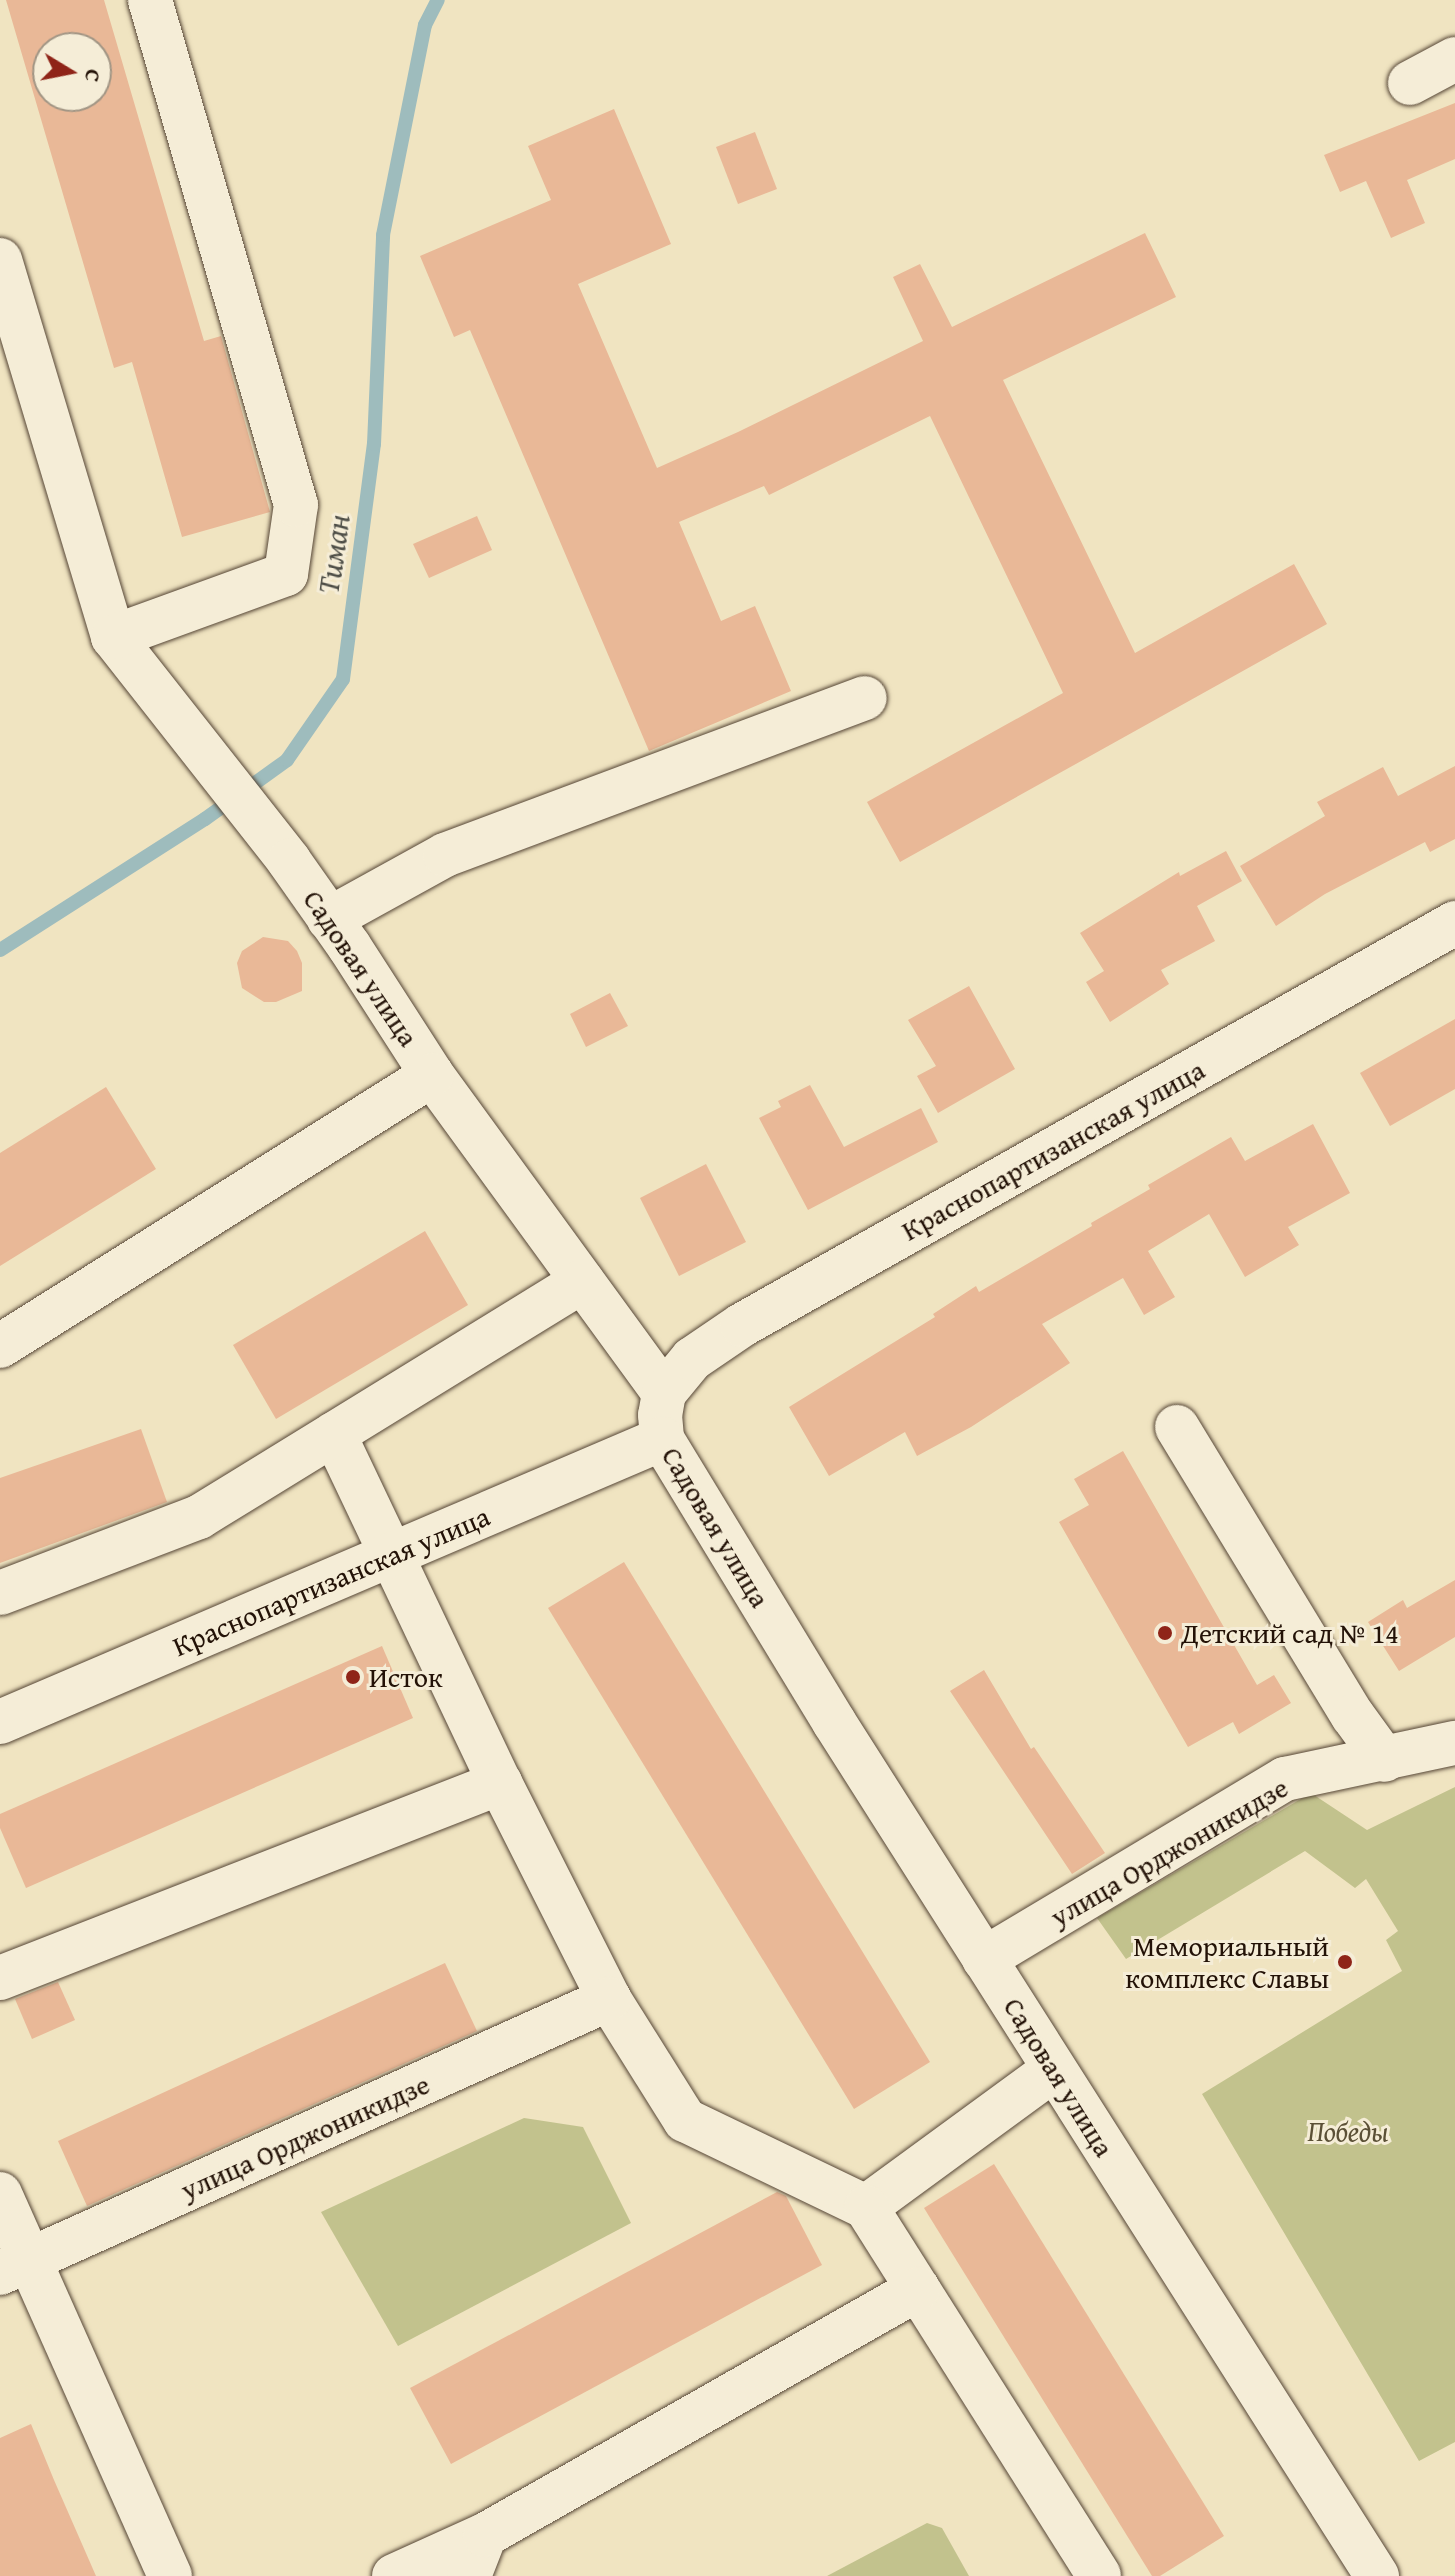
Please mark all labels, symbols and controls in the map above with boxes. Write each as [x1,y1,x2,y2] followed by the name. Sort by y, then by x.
[32,32,112,112] north arrow
[77,67,111,85] text: С
[310,512,356,596] water label: Тиман
[296,884,426,1052] street label: Садовая улица
[896,1053,1210,1247] street label: Краснопартизанская улица
[655,1441,777,1613] street label: Садовая улица
[167,1499,495,1663] street label: Краснопартизанская улица
[1181,1616,1399,1650] place label: Детский сад № 14
[1156,1624,1174,1642] marker: Детский сад № 14
[369,1660,443,1694] place label: Исток
[344,1668,362,1686] marker: Исток
[1044,1770,1294,1934] street label: улица Орджоникидзе
[1125,1929,1329,1995] place label: Мемориальный комплекс Славы
[1336,1953,1354,1971] marker: Мемориальный комплекс Славы
[997,1991,1121,2163] street label: Садовая улица
[175,2067,435,2207] street label: улица Орджоникидзе
[1307,2114,1389,2148] park label: Победы

